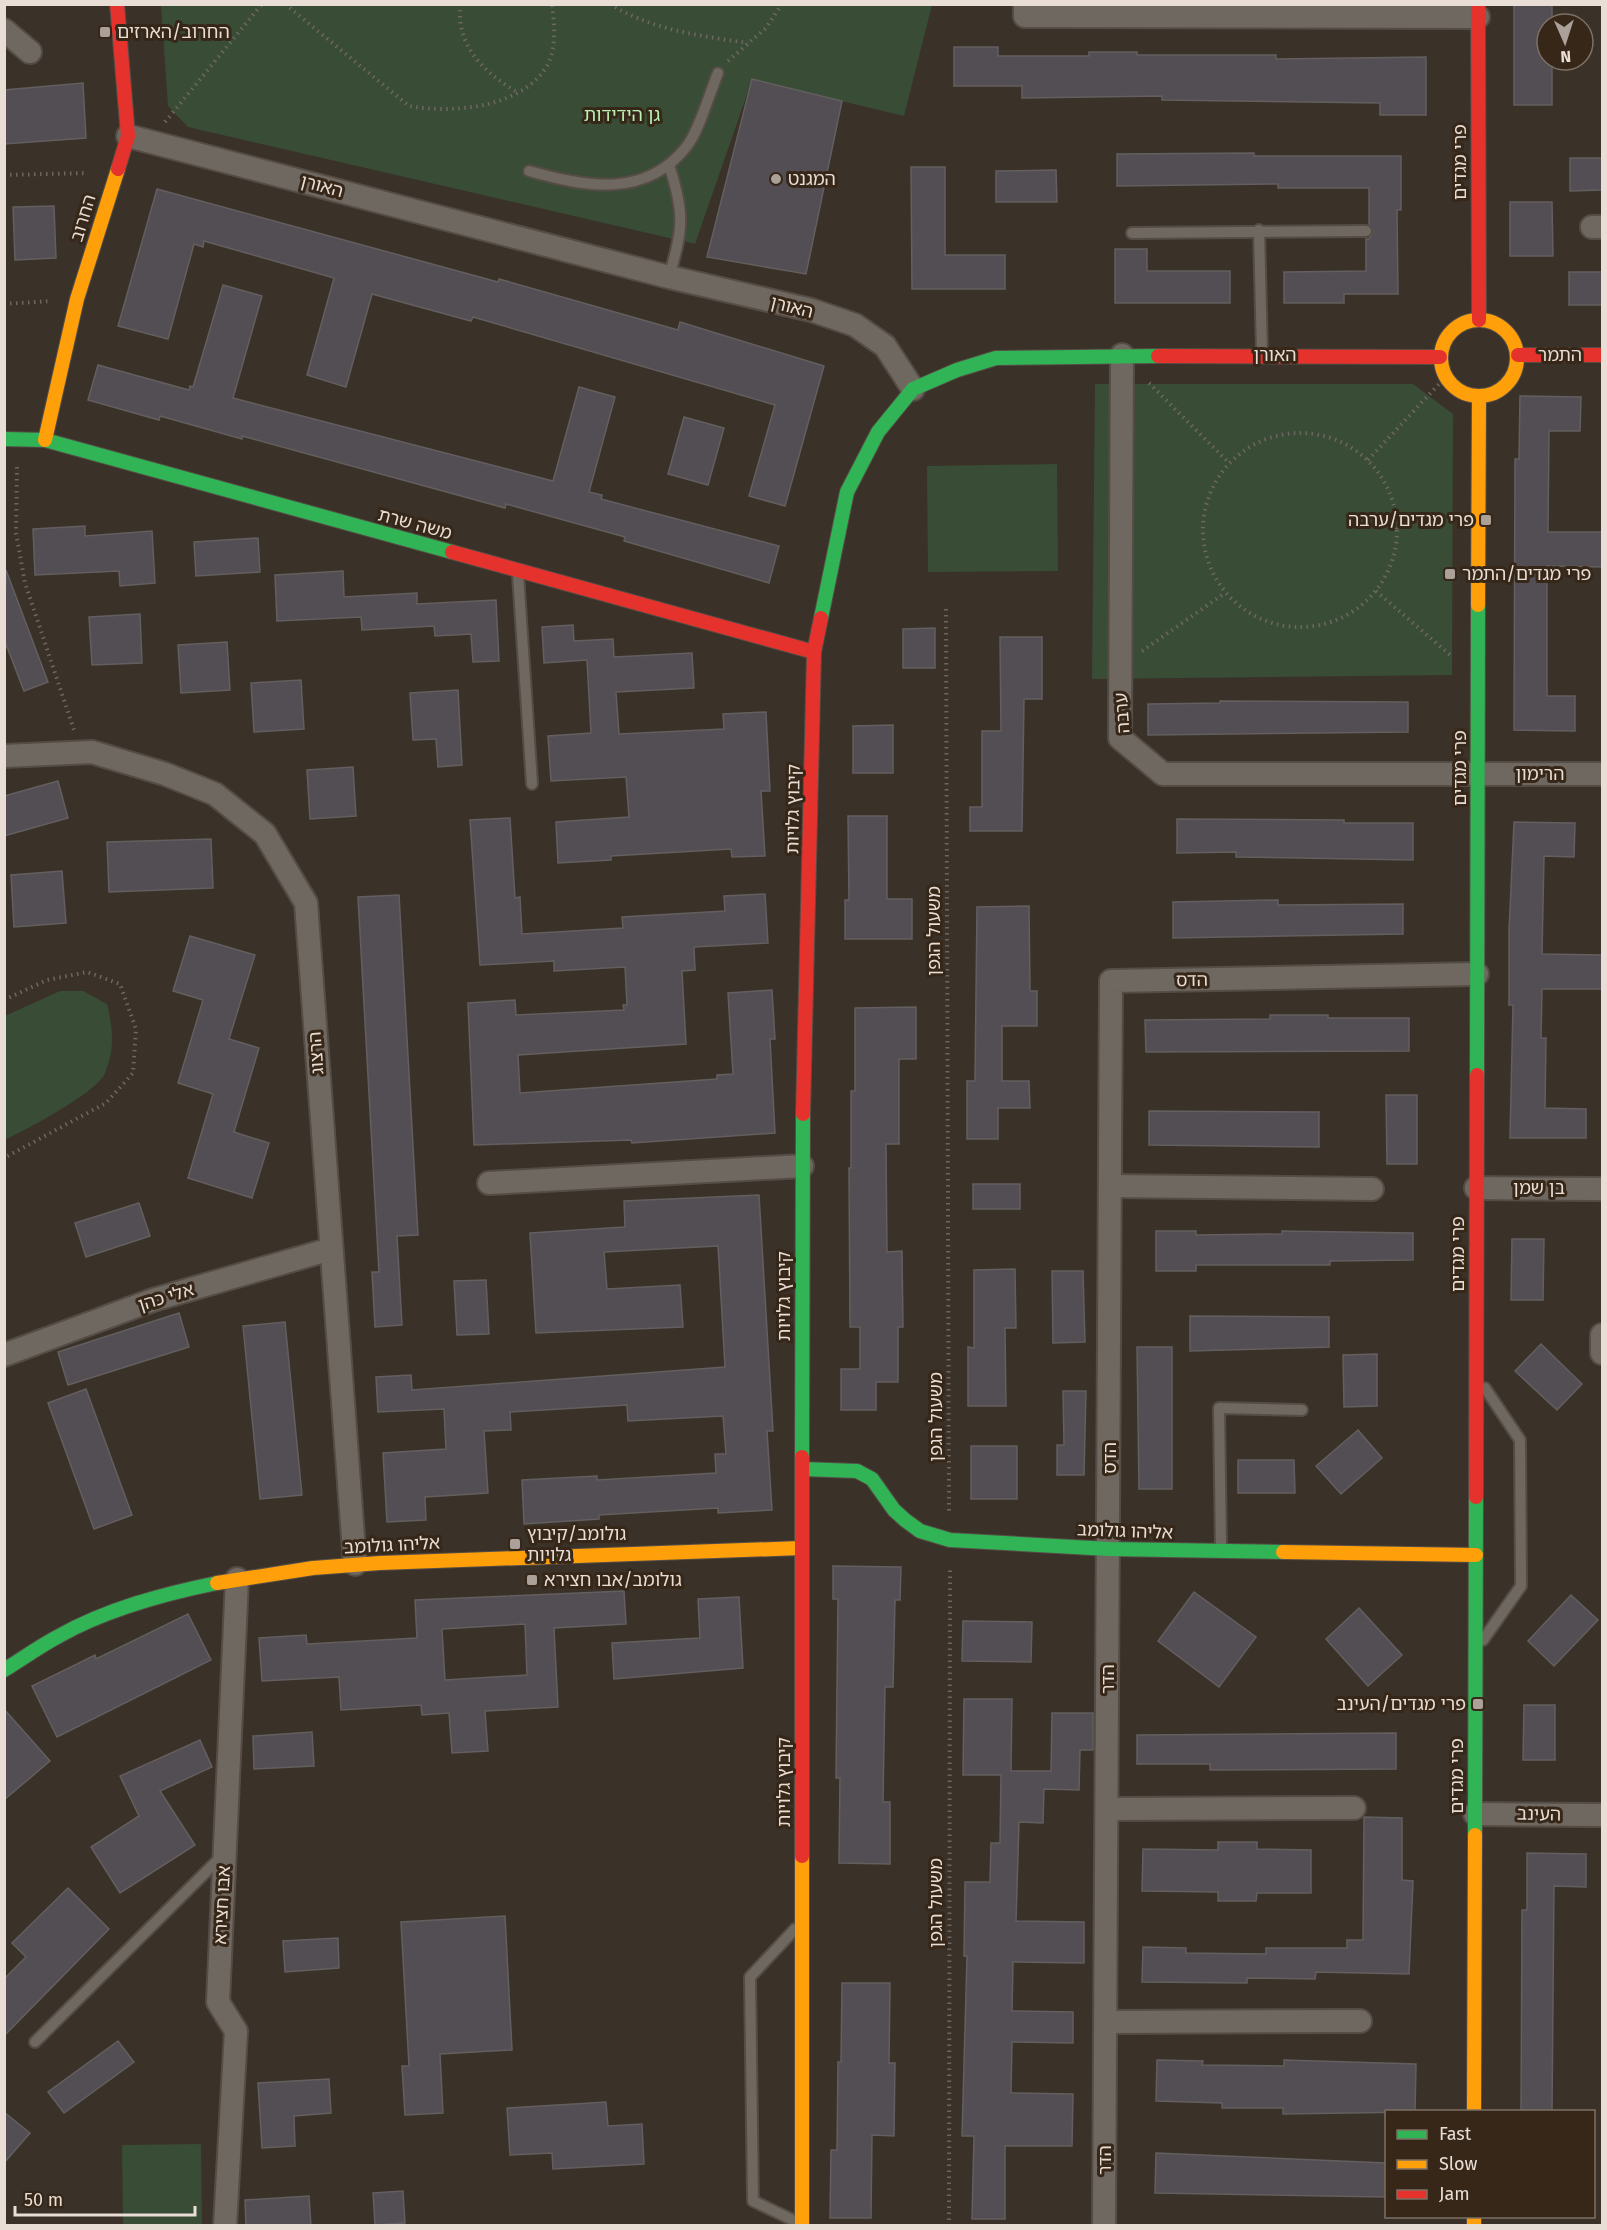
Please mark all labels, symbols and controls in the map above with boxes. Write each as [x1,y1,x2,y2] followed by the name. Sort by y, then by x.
[1535,12,1595,72] north arrow
[117,21,230,43] place label: החרוב/הארזים
[98,25,112,39] marker: החרוב/הארזים
[1560,47,1572,66] text: N
[584,104,661,126] park label: גן הידידות
[1449,124,1471,200] street label: פרי מגדים
[788,168,836,190] place label: המגנט
[298,170,346,202] street label: האורן
[769,172,783,186] marker: המגנט
[65,192,101,244] street label: החרוב
[768,291,816,323] street label: האורן
[1253,344,1297,366] street label: האורן
[1538,344,1582,366] street label: התמר
[376,504,454,544] street label: משה שרת
[1348,509,1474,531] place label: פרי מגדים/ערבה
[1479,513,1493,527] marker: פרי מגדים/ערבה
[1462,563,1591,585] place label: פרי מגדים/התמר
[1443,567,1457,581] marker: פרי מגדים/התמר
[1110,692,1134,734] street label: ערבה
[1449,730,1471,806] street label: פרי מגדים
[1515,763,1565,785] street label: הרימון
[781,764,805,854] street label: קיבוץ גלויות
[923,886,945,976] street label: משעול הגפן
[1176,969,1208,991] street label: הדס
[304,1031,328,1075] street label: הרצוג
[1513,1177,1565,1199] street label: בן שמן
[1447,1216,1469,1292] street label: פרי מגדים
[773,1251,795,1341] street label: קיבוץ גלויות
[135,1278,197,1316] street label: אלי כהן
[925,1372,947,1462] street label: משעול הגפן
[1099,1442,1121,1474] street label: הדס
[1077,1518,1173,1544] street label: אליהו גולומב
[527,1523,626,1566] place label: גולומב/קיבוץ גלויות
[343,1531,441,1559] street label: אליהו גולומב
[508,1537,522,1551] marker: גולומב/קיבוץ גלויות
[544,1569,682,1591] place label: גולומב/אבו חצירא
[525,1573,539,1587] marker: גולומב/אבו חצירא
[1097,1664,1119,1694] street label: הדר
[1336,1693,1466,1715] place label: פרי מגדים/העינב
[1471,1697,1485,1711] marker: פרי מגדים/העינב
[773,1737,795,1827] street label: קיבוץ גלויות
[1446,1738,1468,1814] street label: פרי מגדים
[1517,1803,1561,1825] street label: העינב
[925,1858,947,1948] street label: משעול הגפן
[209,1865,235,1945] street label: אבו חצירא
[1385,2110,1595,2218] legend
[1439,2123,1472,2145] text: Fast
[1094,2145,1116,2175] street label: הדר
[1439,2153,1478,2175] text: Slow
[15,2179,195,2217] scale bar
[1439,2183,1470,2205] text: Jam
[24,2189,63,2211] text: 50 m

